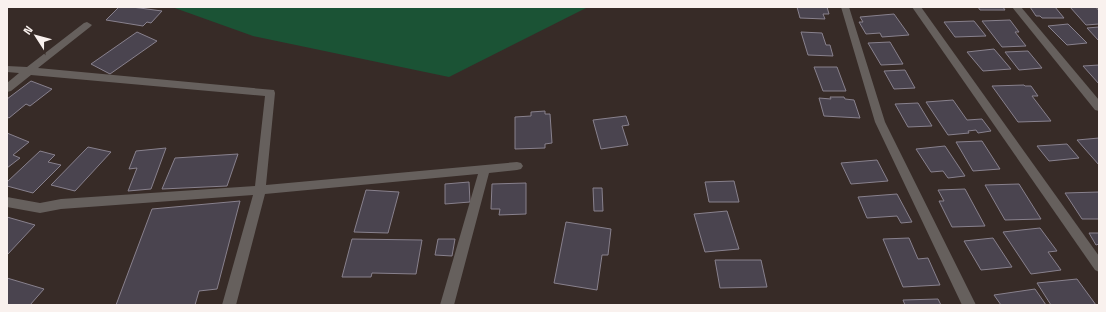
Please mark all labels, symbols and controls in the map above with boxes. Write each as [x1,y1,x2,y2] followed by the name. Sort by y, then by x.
[16,16,56,56] north arrow
[20,23,36,37] text: N

